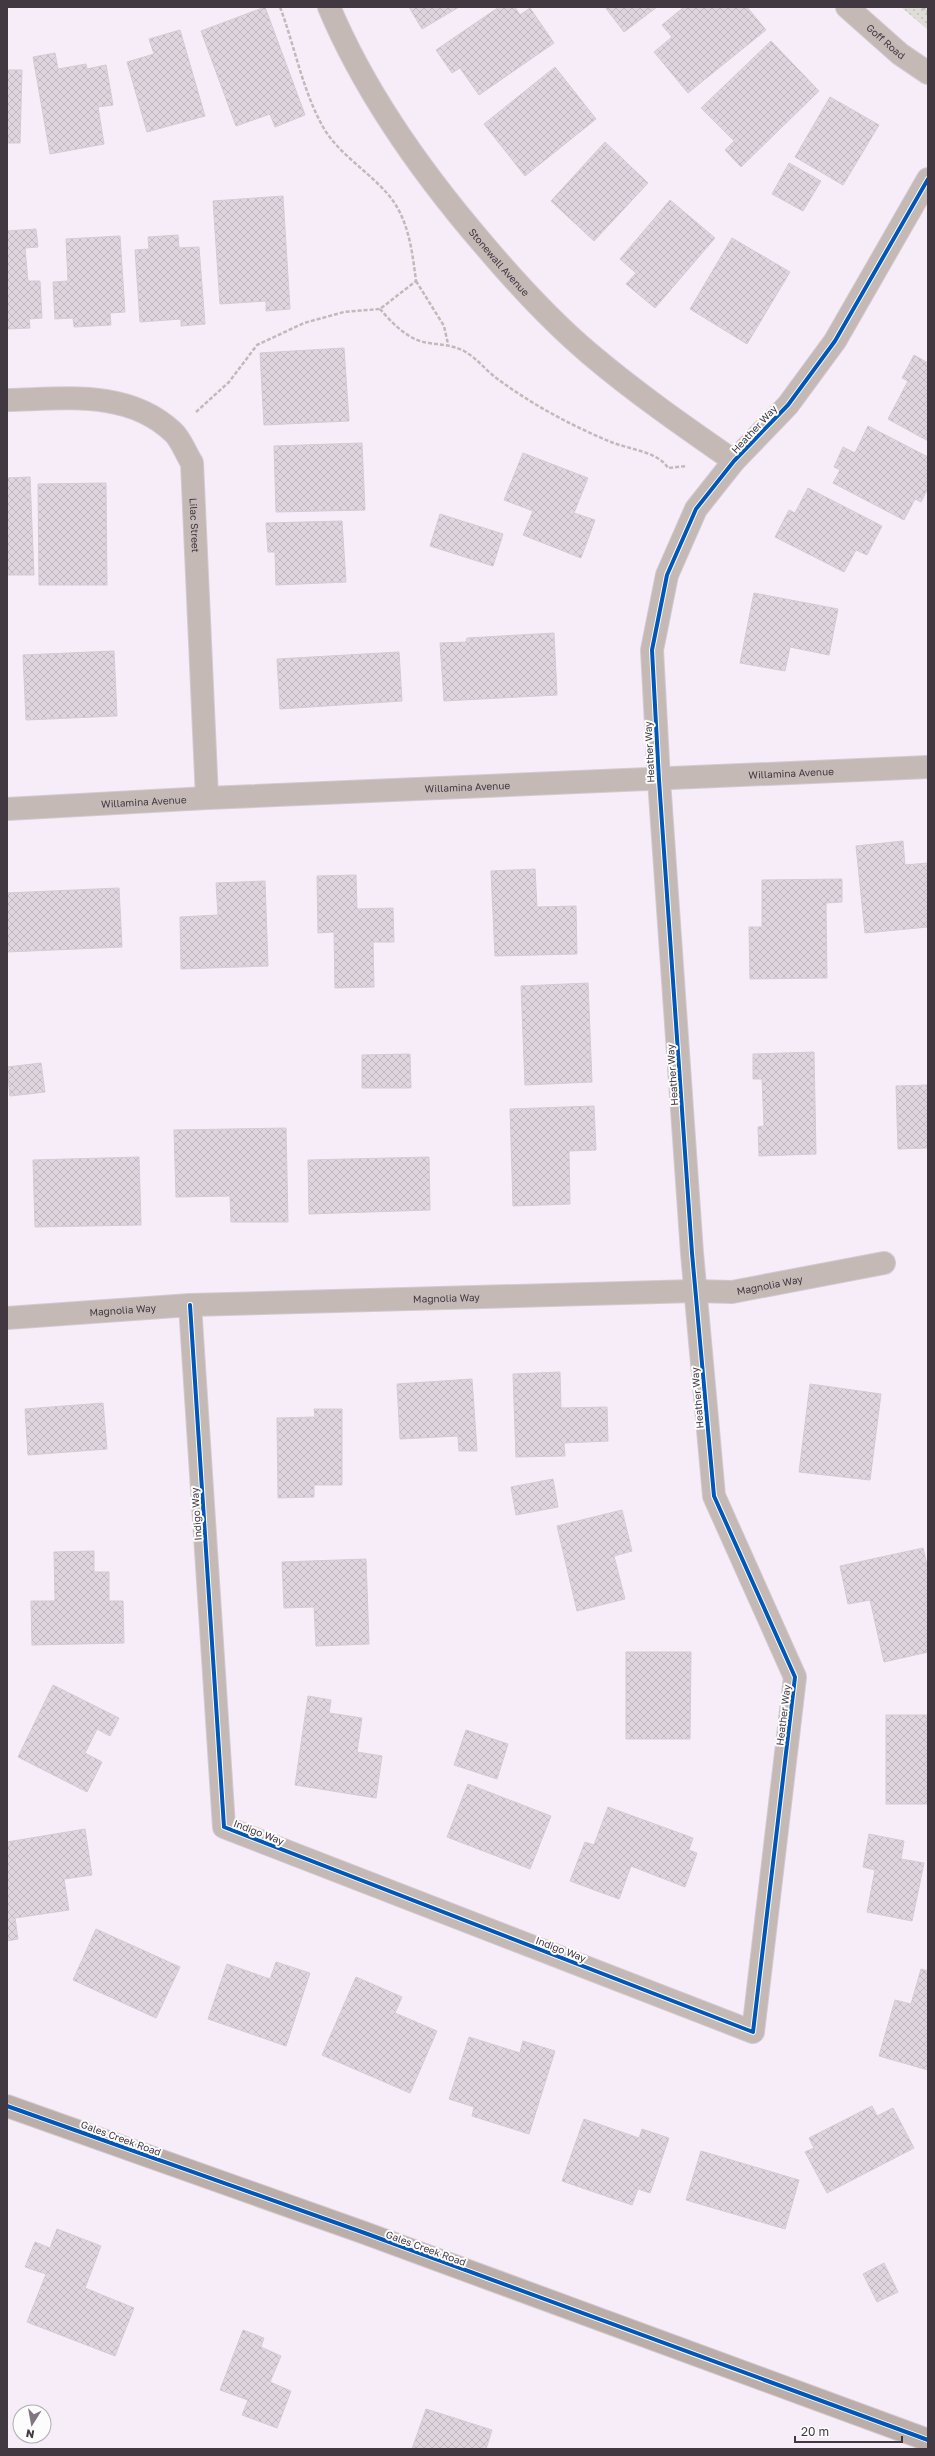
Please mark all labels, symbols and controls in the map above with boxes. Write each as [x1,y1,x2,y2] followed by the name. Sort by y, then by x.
[864,21,907,62] street label: Goff Road
[466,226,532,298] street label: Stonewall Avenue
[729,402,780,456] street label: Heather Way
[188,498,202,553] street label: Lilac Street
[641,721,657,783] street label: Heather Way
[748,765,834,781] street label: Willamina Avenue
[424,779,511,795] street label: Willamina Avenue
[101,793,187,810] street label: Willamina Avenue
[664,1043,680,1106] street label: Heather Way
[736,1273,804,1297] street label: Magnolia Way
[413,1291,480,1305] street label: Magnolia Way
[89,1301,157,1318] street label: Magnolia Way
[688,1366,706,1429] street label: Heather Way
[188,1487,204,1541] street label: Indigo Way
[773,1683,793,1746] street label: Heather Way
[232,1817,286,1847] street label: Indigo Way
[534,1934,588,1964] street label: Indigo Way
[79,2118,163,2158] street label: Gales Creek Road
[384,2228,468,2268] street label: Gales Creek Road
[12,2404,52,2444] north arrow
[795,2418,902,2444] scale bar
[801,2424,829,2439] text: 20 m
[25,2427,35,2441] text: N

